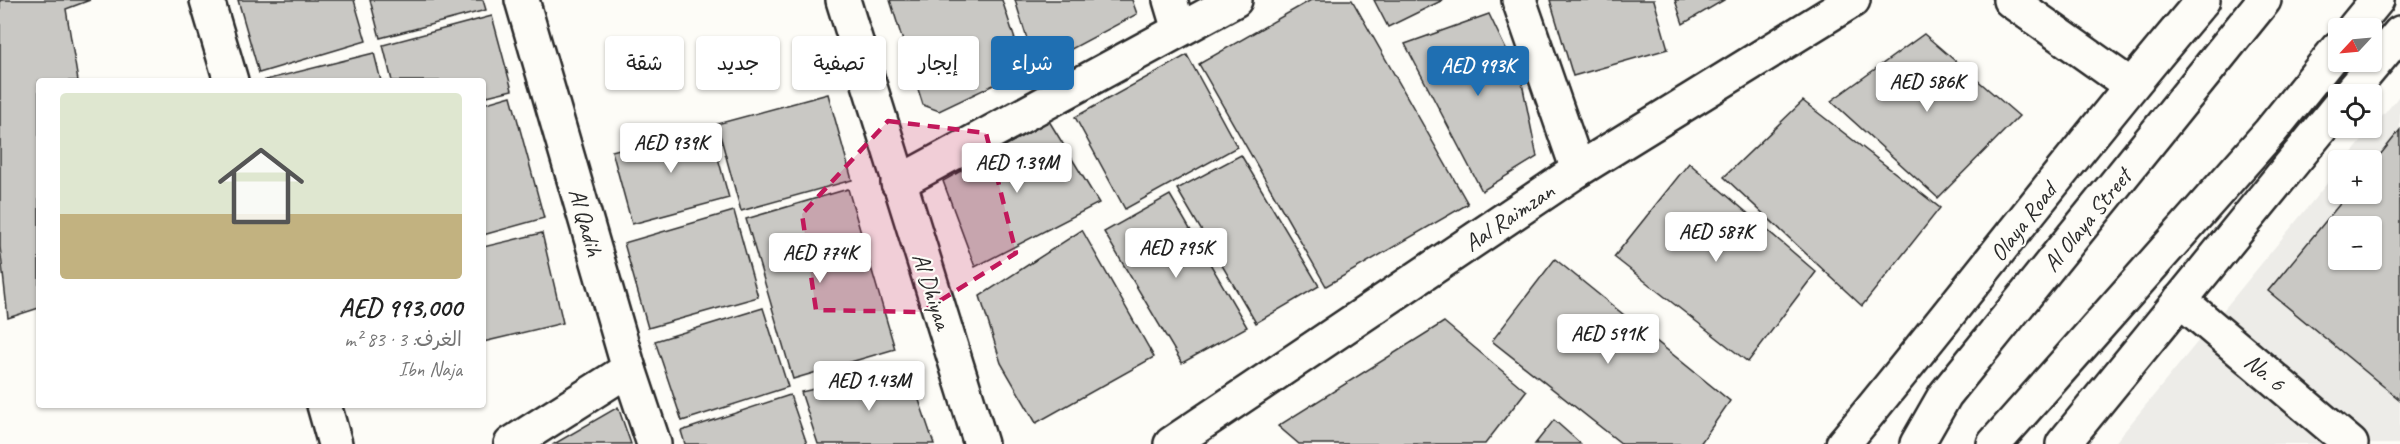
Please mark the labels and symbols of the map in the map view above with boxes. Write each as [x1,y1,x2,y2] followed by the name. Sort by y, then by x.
[2328,18,2382,72] north arrow
[1416,46,1540,97] pin: AED 993K
[1865,62,1989,113] pin: AED 586K
[609,123,733,174] pin: AED 939K
[948,143,1086,194] pin: AED 1.39M
[2036,160,2140,278] street label: Al Olaya Street
[1983,174,2065,267] street label: Olaya Road
[1458,175,1561,258] street label: Aal Raimzan
[562,185,610,260] street label: Al Qadih
[1654,212,1778,263] pin: AED 587K
[1114,228,1238,279] pin: AED 795K
[758,233,882,284] pin: AED 774K
[906,249,959,335] street label: Al Dhiyaa
[1546,314,1670,365] pin: AED 591K
[2238,346,2292,398] street label: No. 6
[800,361,938,412] pin: AED 1.43M

